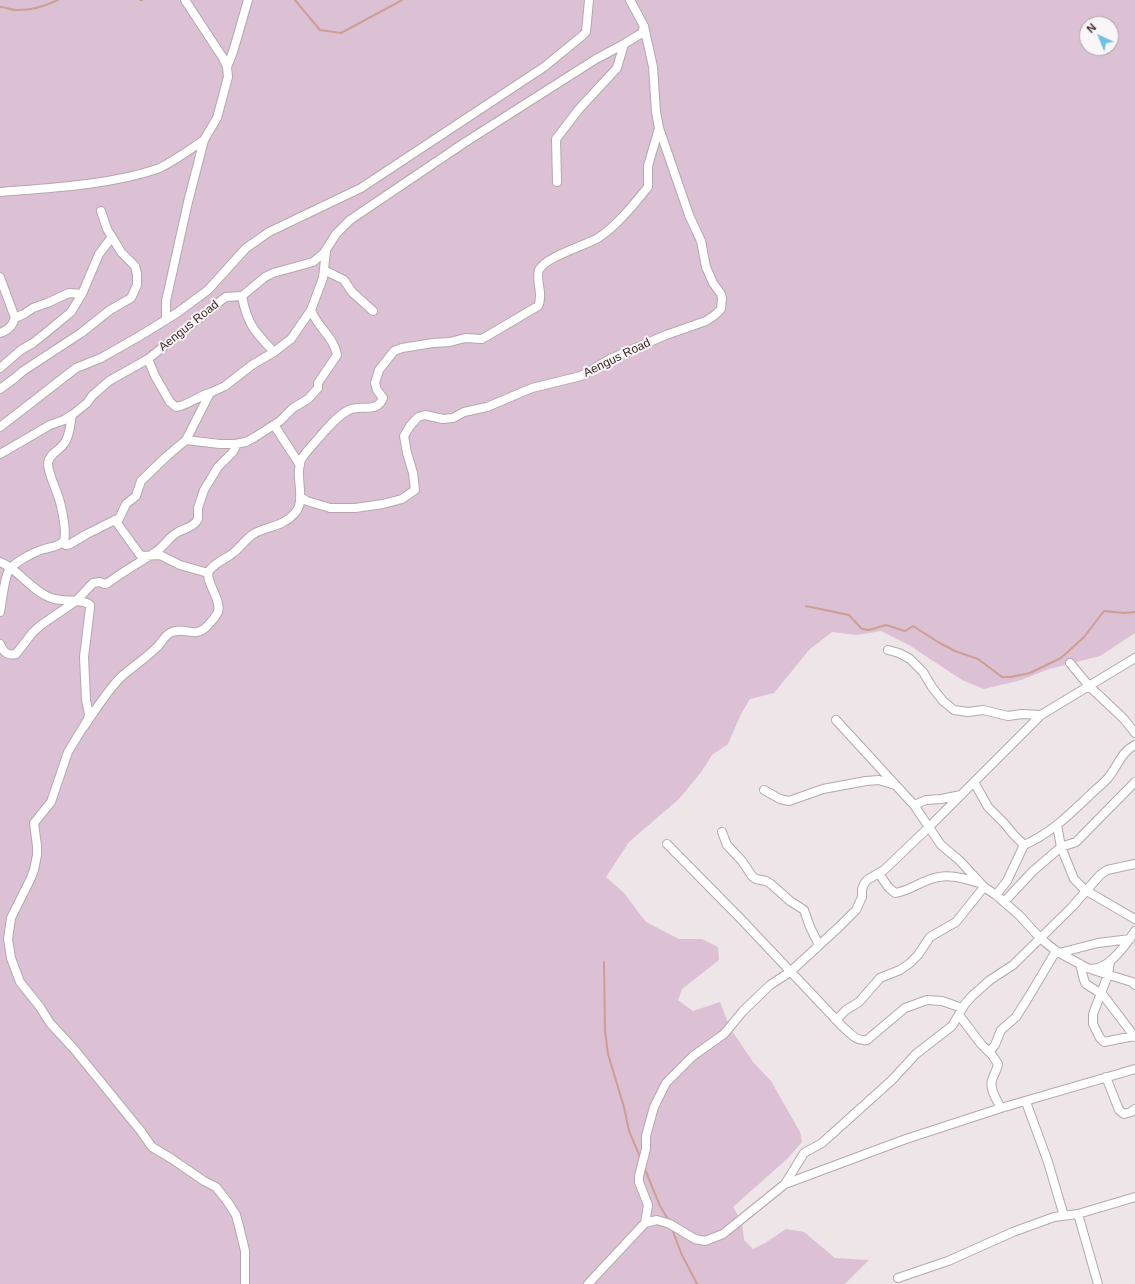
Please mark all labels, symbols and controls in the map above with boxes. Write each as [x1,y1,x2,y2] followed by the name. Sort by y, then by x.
[1079,16,1119,56] north arrow
[1084,21,1098,35] text: N
[156,298,222,354] street label: Aengus Road
[581,336,653,380] street label: Aengus Road

